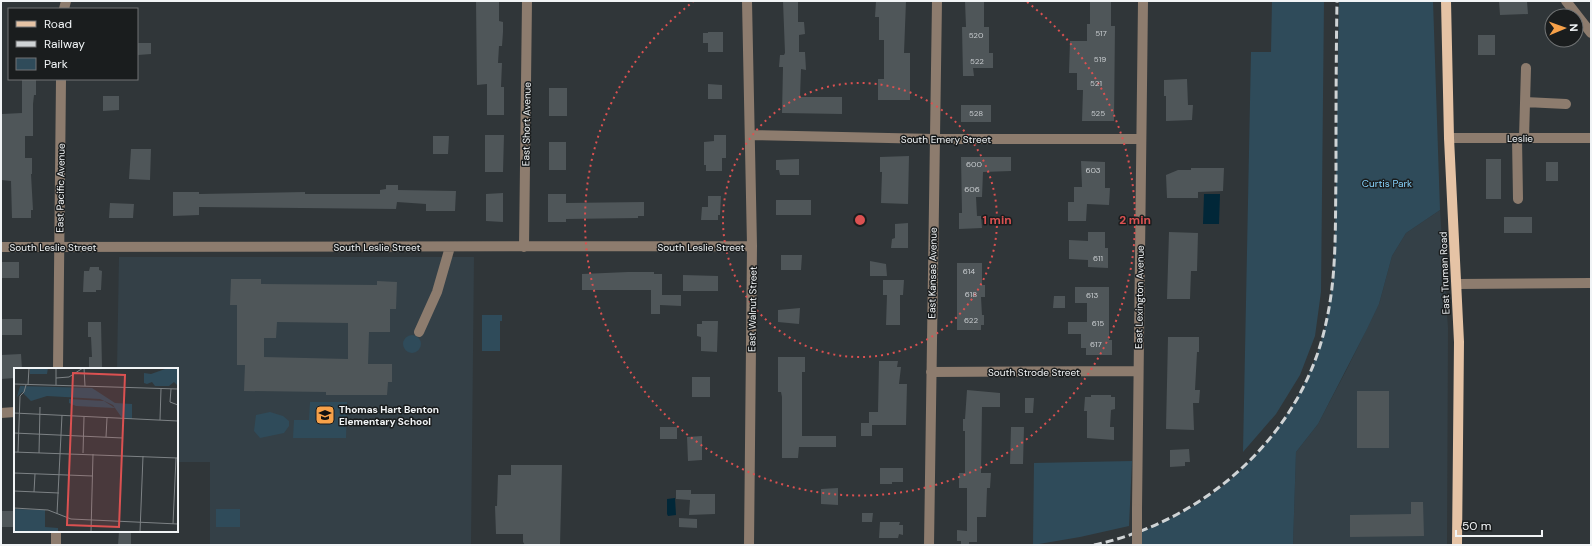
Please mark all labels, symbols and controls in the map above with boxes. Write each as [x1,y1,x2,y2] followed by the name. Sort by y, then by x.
[8,8,138,80] legend
[1544,8,1584,48] north arrow
[44,16,72,32] text: Road
[1567,23,1581,32] text: N
[1095,28,1107,38] house number: 517
[969,30,984,40] house number: 520
[44,36,85,52] text: Railway
[1094,54,1106,64] house number: 519
[44,56,68,72] text: Park
[970,56,984,66] house number: 522
[1090,78,1102,88] house number: 521
[519,81,534,166] street label: East Short Avenue
[969,108,983,118] house number: 528
[1091,108,1105,118] house number: 525
[1507,132,1533,145] street label: Leslie
[901,133,991,146] street label: South Emery Street
[53,143,68,233] street label: East Pacific Avenue
[966,159,983,169] house number: 600
[1085,165,1101,175] house number: 603
[1362,177,1412,190] park label: Curtis Park
[964,184,980,194] house number: 606
[982,212,1012,228] text: 1 min
[1119,212,1151,228] text: 2 min
[853,213,867,227] centre of rings
[925,227,940,319] street label: East Kansas Avenue
[1437,231,1452,315] street label: East Truman Road
[10,241,97,254] street label: South Leslie Street
[334,241,421,254] street label: South Leslie Street
[658,241,745,254] street label: South Leslie Street
[1132,245,1147,349] street label: East Lexington Avenue
[1093,253,1103,263] house number: 611
[745,266,760,352] street label: East Walnut Street
[963,266,975,276] house number: 614
[965,289,977,299] house number: 618
[1086,290,1098,300] house number: 613
[964,315,978,325] house number: 622
[1092,318,1104,328] house number: 615
[1090,339,1102,349] house number: 617
[988,366,1080,379] street label: South Strode Street
[14,368,178,532] inset map
[339,403,439,428] place label: Thomas Hart Benton Elementary School
[314,404,336,426] school or university icon: Thomas Hart Benton Elementary School
[1456,512,1542,538] scale bar
[1462,518,1491,534] text: 50 m

